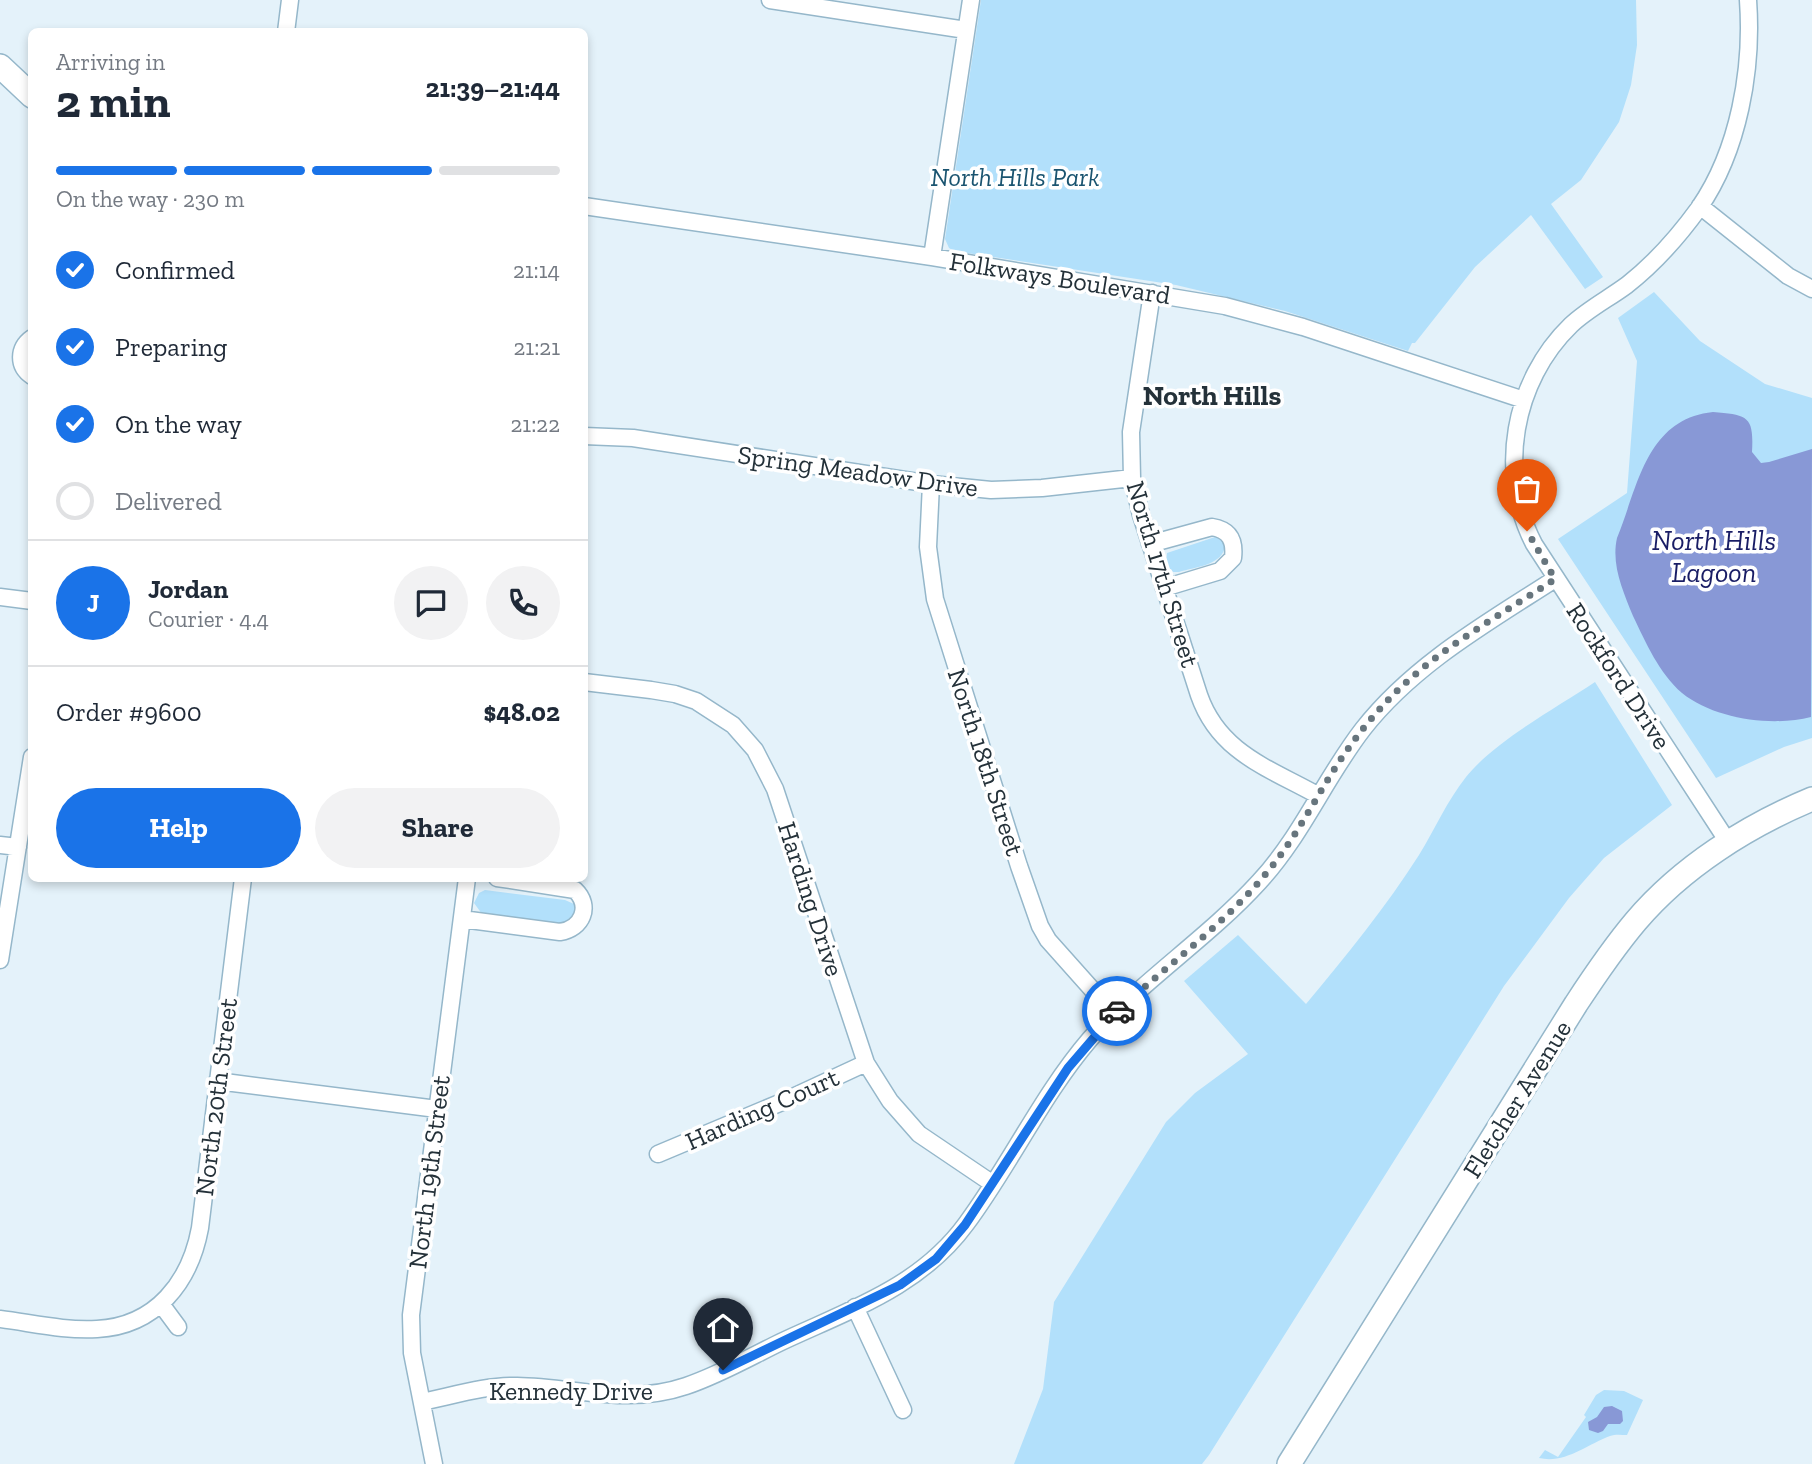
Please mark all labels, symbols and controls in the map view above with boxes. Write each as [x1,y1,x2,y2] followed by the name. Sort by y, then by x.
[56,48,165,76] text: Arriving in
[425,72,560,104] text: 21:39–21:44
[56,74,171,129] text: 2 min
[930,161,1100,193] park label: North Hills Park
[56,185,244,213] text: On the way · 230 m
[947,245,1173,311] street label: Folkways Boulevard
[56,251,94,289] icon: check
[115,254,235,286] text: Confirmed
[513,256,560,284] text: 21:14
[56,328,94,366] icon: check
[115,331,227,363] text: Preparing
[513,333,560,361] text: 21:21
[1143,379,1281,412] district label: North Hills
[56,405,94,443] icon: check
[115,408,242,440] text: On the way
[510,410,560,438] text: 21:22
[736,438,980,504] street label: Spring Meadow Drive
[1497,459,1557,531] pin
[1508,470,1546,508] icon: bag
[1119,477,1207,671] street label: North 17th Street
[115,485,222,517] text: Delivered
[1652,524,1776,589] water label: North Hills Lagoon
[394,566,468,640] button: chat
[486,566,560,640] button: phone
[148,573,228,605] text: Jordan
[87,587,99,619] text: J
[1560,597,1678,755] street label: Rockford Drive
[148,605,269,633] text: Courier · 4.4
[941,664,1031,860] street label: North 18th Street
[56,696,202,728] text: Order #9600
[484,696,560,728] text: $48.02
[56,788,301,868] button: Help
[315,788,560,868] button: Share
[771,818,851,980] street label: Harding Drive
[1082,976,1152,1046] courier
[1098,992,1136,1030] icon: car
[188,996,244,1198] street label: North 20th Street
[1456,1014,1578,1184] street label: Fletcher Avenue
[680,1061,844,1157] street label: Harding Court
[401,1073,457,1271] street label: North 19th Street
[693,1298,753,1370] pin
[704,1309,742,1347] icon: home
[489,1375,653,1407] street label: Kennedy Drive

